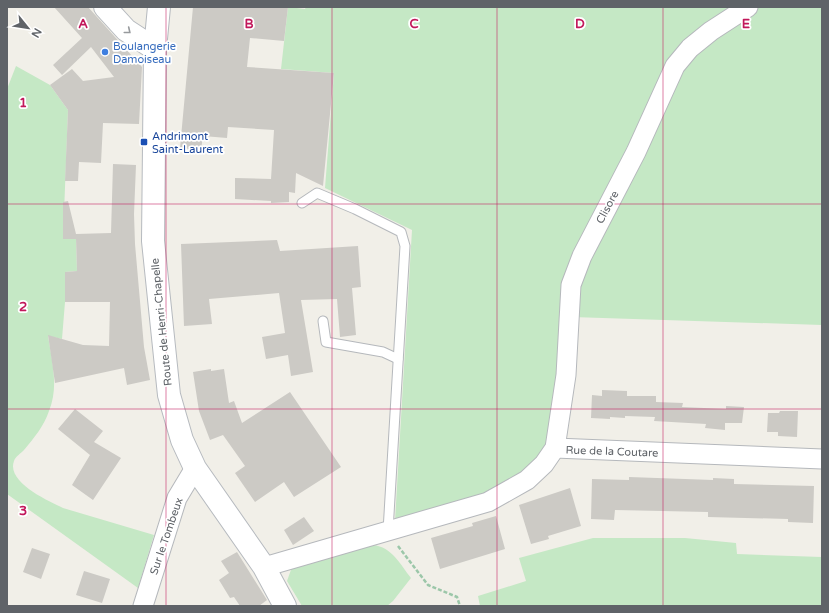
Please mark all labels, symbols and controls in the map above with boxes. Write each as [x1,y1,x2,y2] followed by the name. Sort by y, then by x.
[8,8,48,48] north arrow
[78,16,88,32] text: A
[244,16,254,32] text: B
[409,16,419,32] text: C
[575,16,585,32] text: D
[742,16,750,32] text: E
[28,26,44,40] text: N
[123,26,130,33] one-way arrow
[113,40,176,66] place label: Boulangerie Damoiseau
[100,47,110,57] marker: Boulangerie Damoiseau
[19,95,27,111] text: 1
[152,130,223,156] place label: Andrimont Saint-Laurent
[139,137,149,147] marker: Andrimont Saint-Laurent
[593,189,621,226] street label: Clisore
[148,257,175,386] street label: Route de Henri-Chapelle
[19,299,27,315] text: 2
[565,443,659,460] street label: Rue de la Coutare
[147,496,186,576] street label: Sur le Tombeux
[19,503,27,519] text: 3

